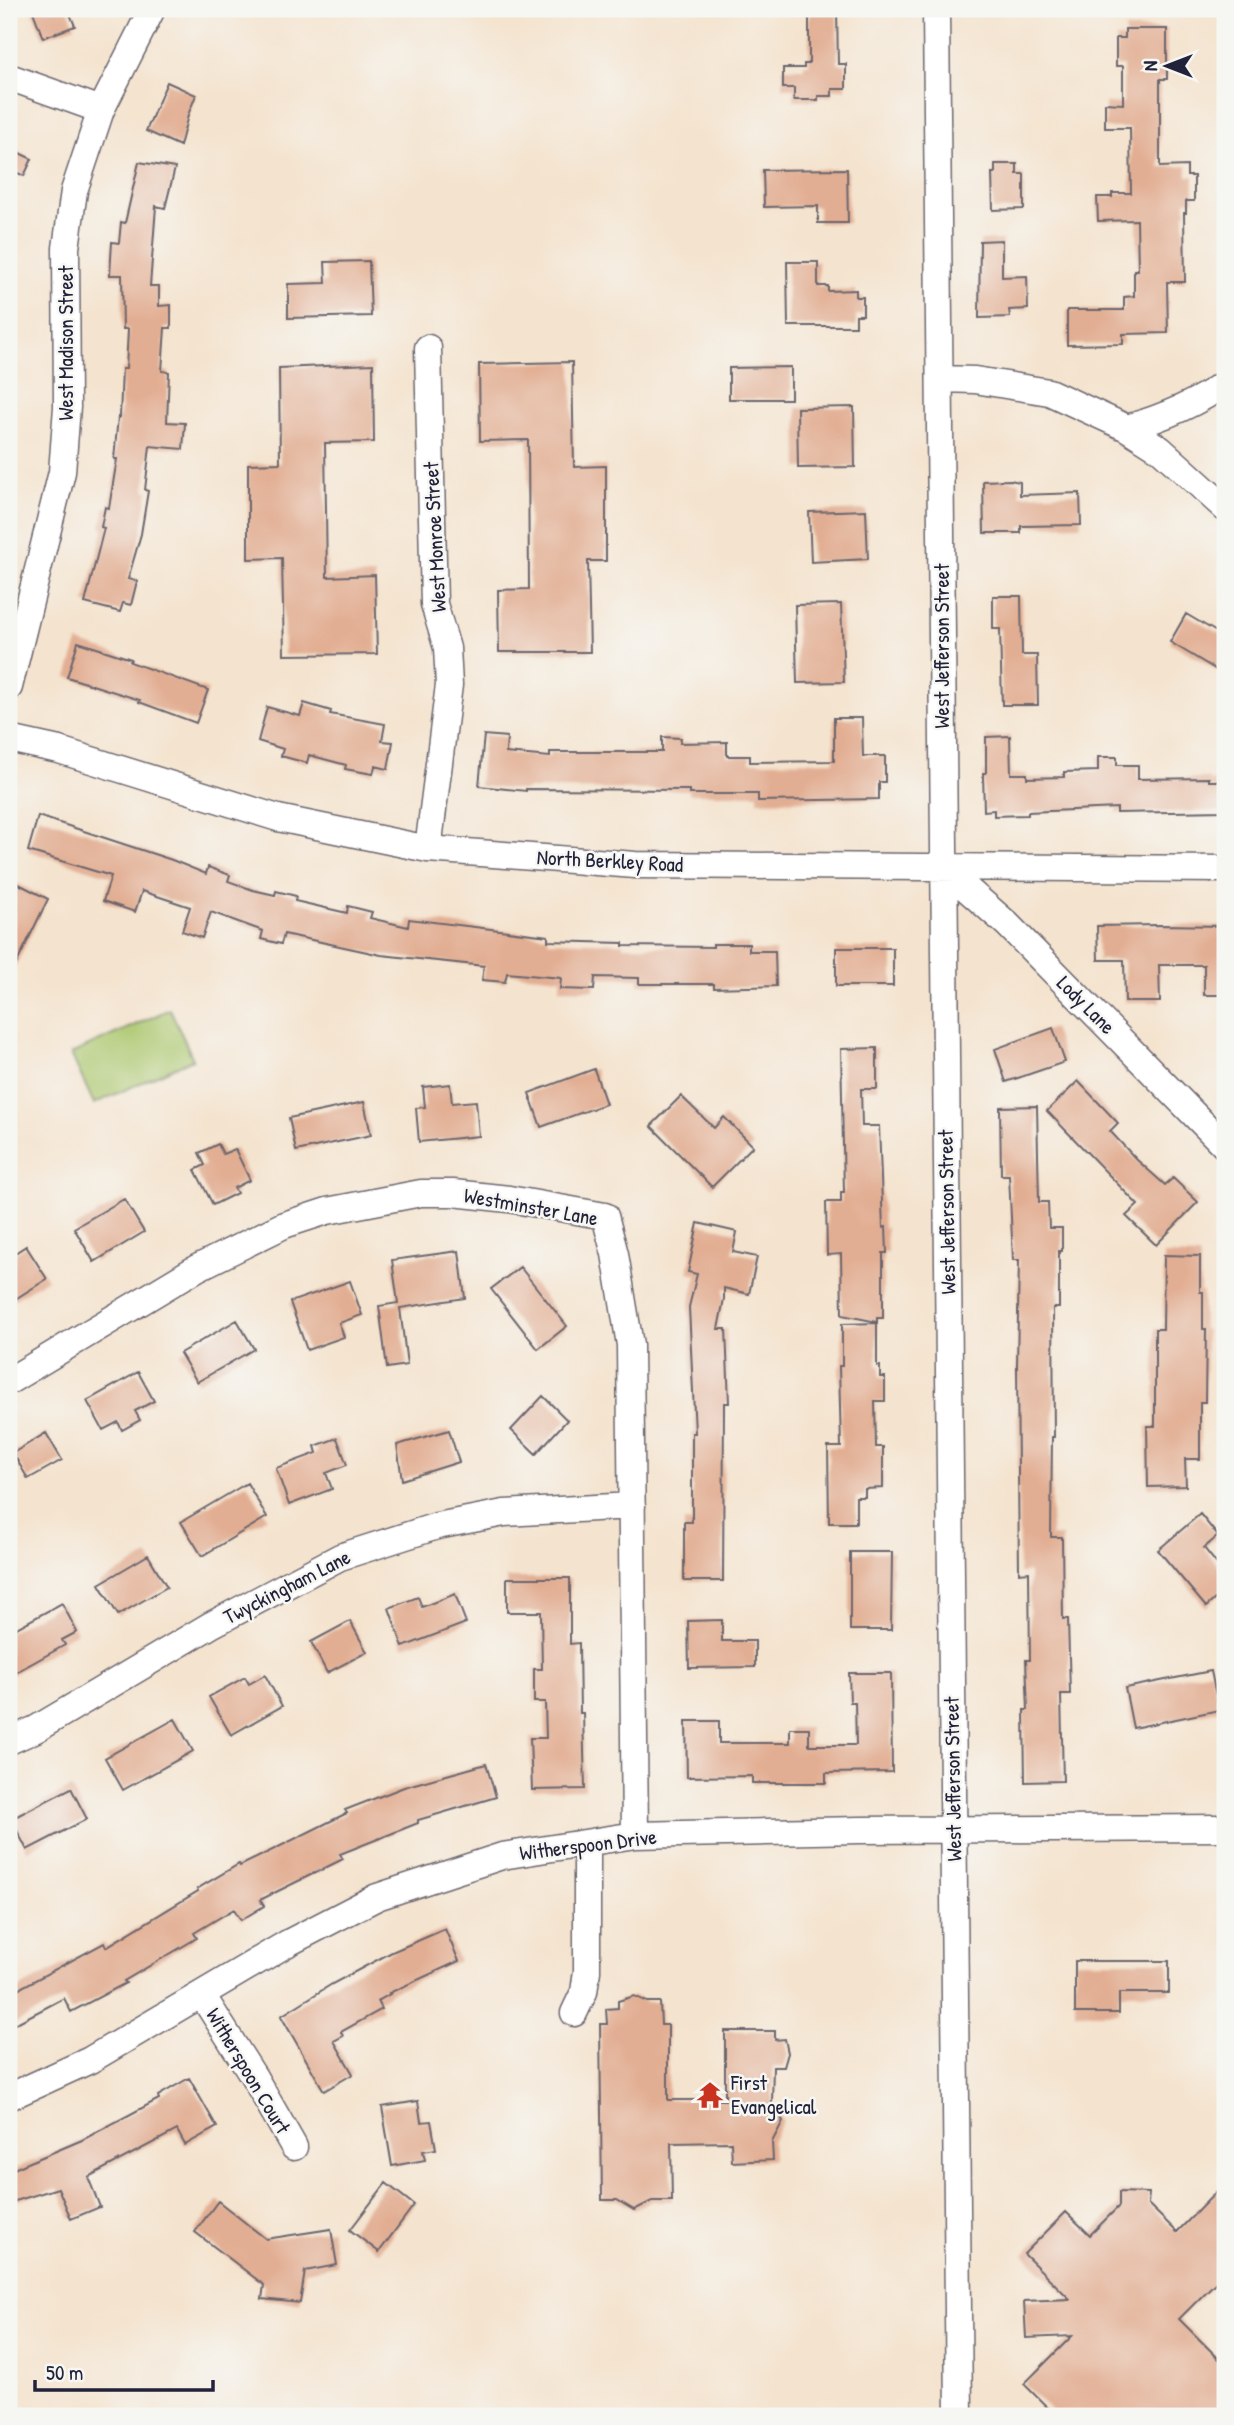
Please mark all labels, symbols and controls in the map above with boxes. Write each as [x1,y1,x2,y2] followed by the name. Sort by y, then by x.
[1132,32,1202,102] north arrow
[1137,61,1163,71] text: N
[51,265,80,420] street label: West Madison Street
[416,460,453,613] street label: West Monroe Street
[927,563,956,728] street label: West Jefferson Street
[536,842,684,879] street label: North Berkley Road
[1051,969,1122,1040] street label: Lody Lane
[931,1129,962,1295] street label: West Jefferson Street
[462,1180,600,1233] street label: Westminster Lane
[218,1542,355,1631] street label: Twyckingham Lane
[937,1696,968,1862] street label: West Jefferson Street
[518,1822,658,1867] street label: Witherspoon Drive
[199,2002,298,2140] street label: Witherspoon Court
[730,2068,817,2121] place label: First Evangelical
[695,2080,725,2110] temple icon: First Evangelical
[35,2348,214,2392] scale bar
[46,2358,83,2387] text: 50 m

